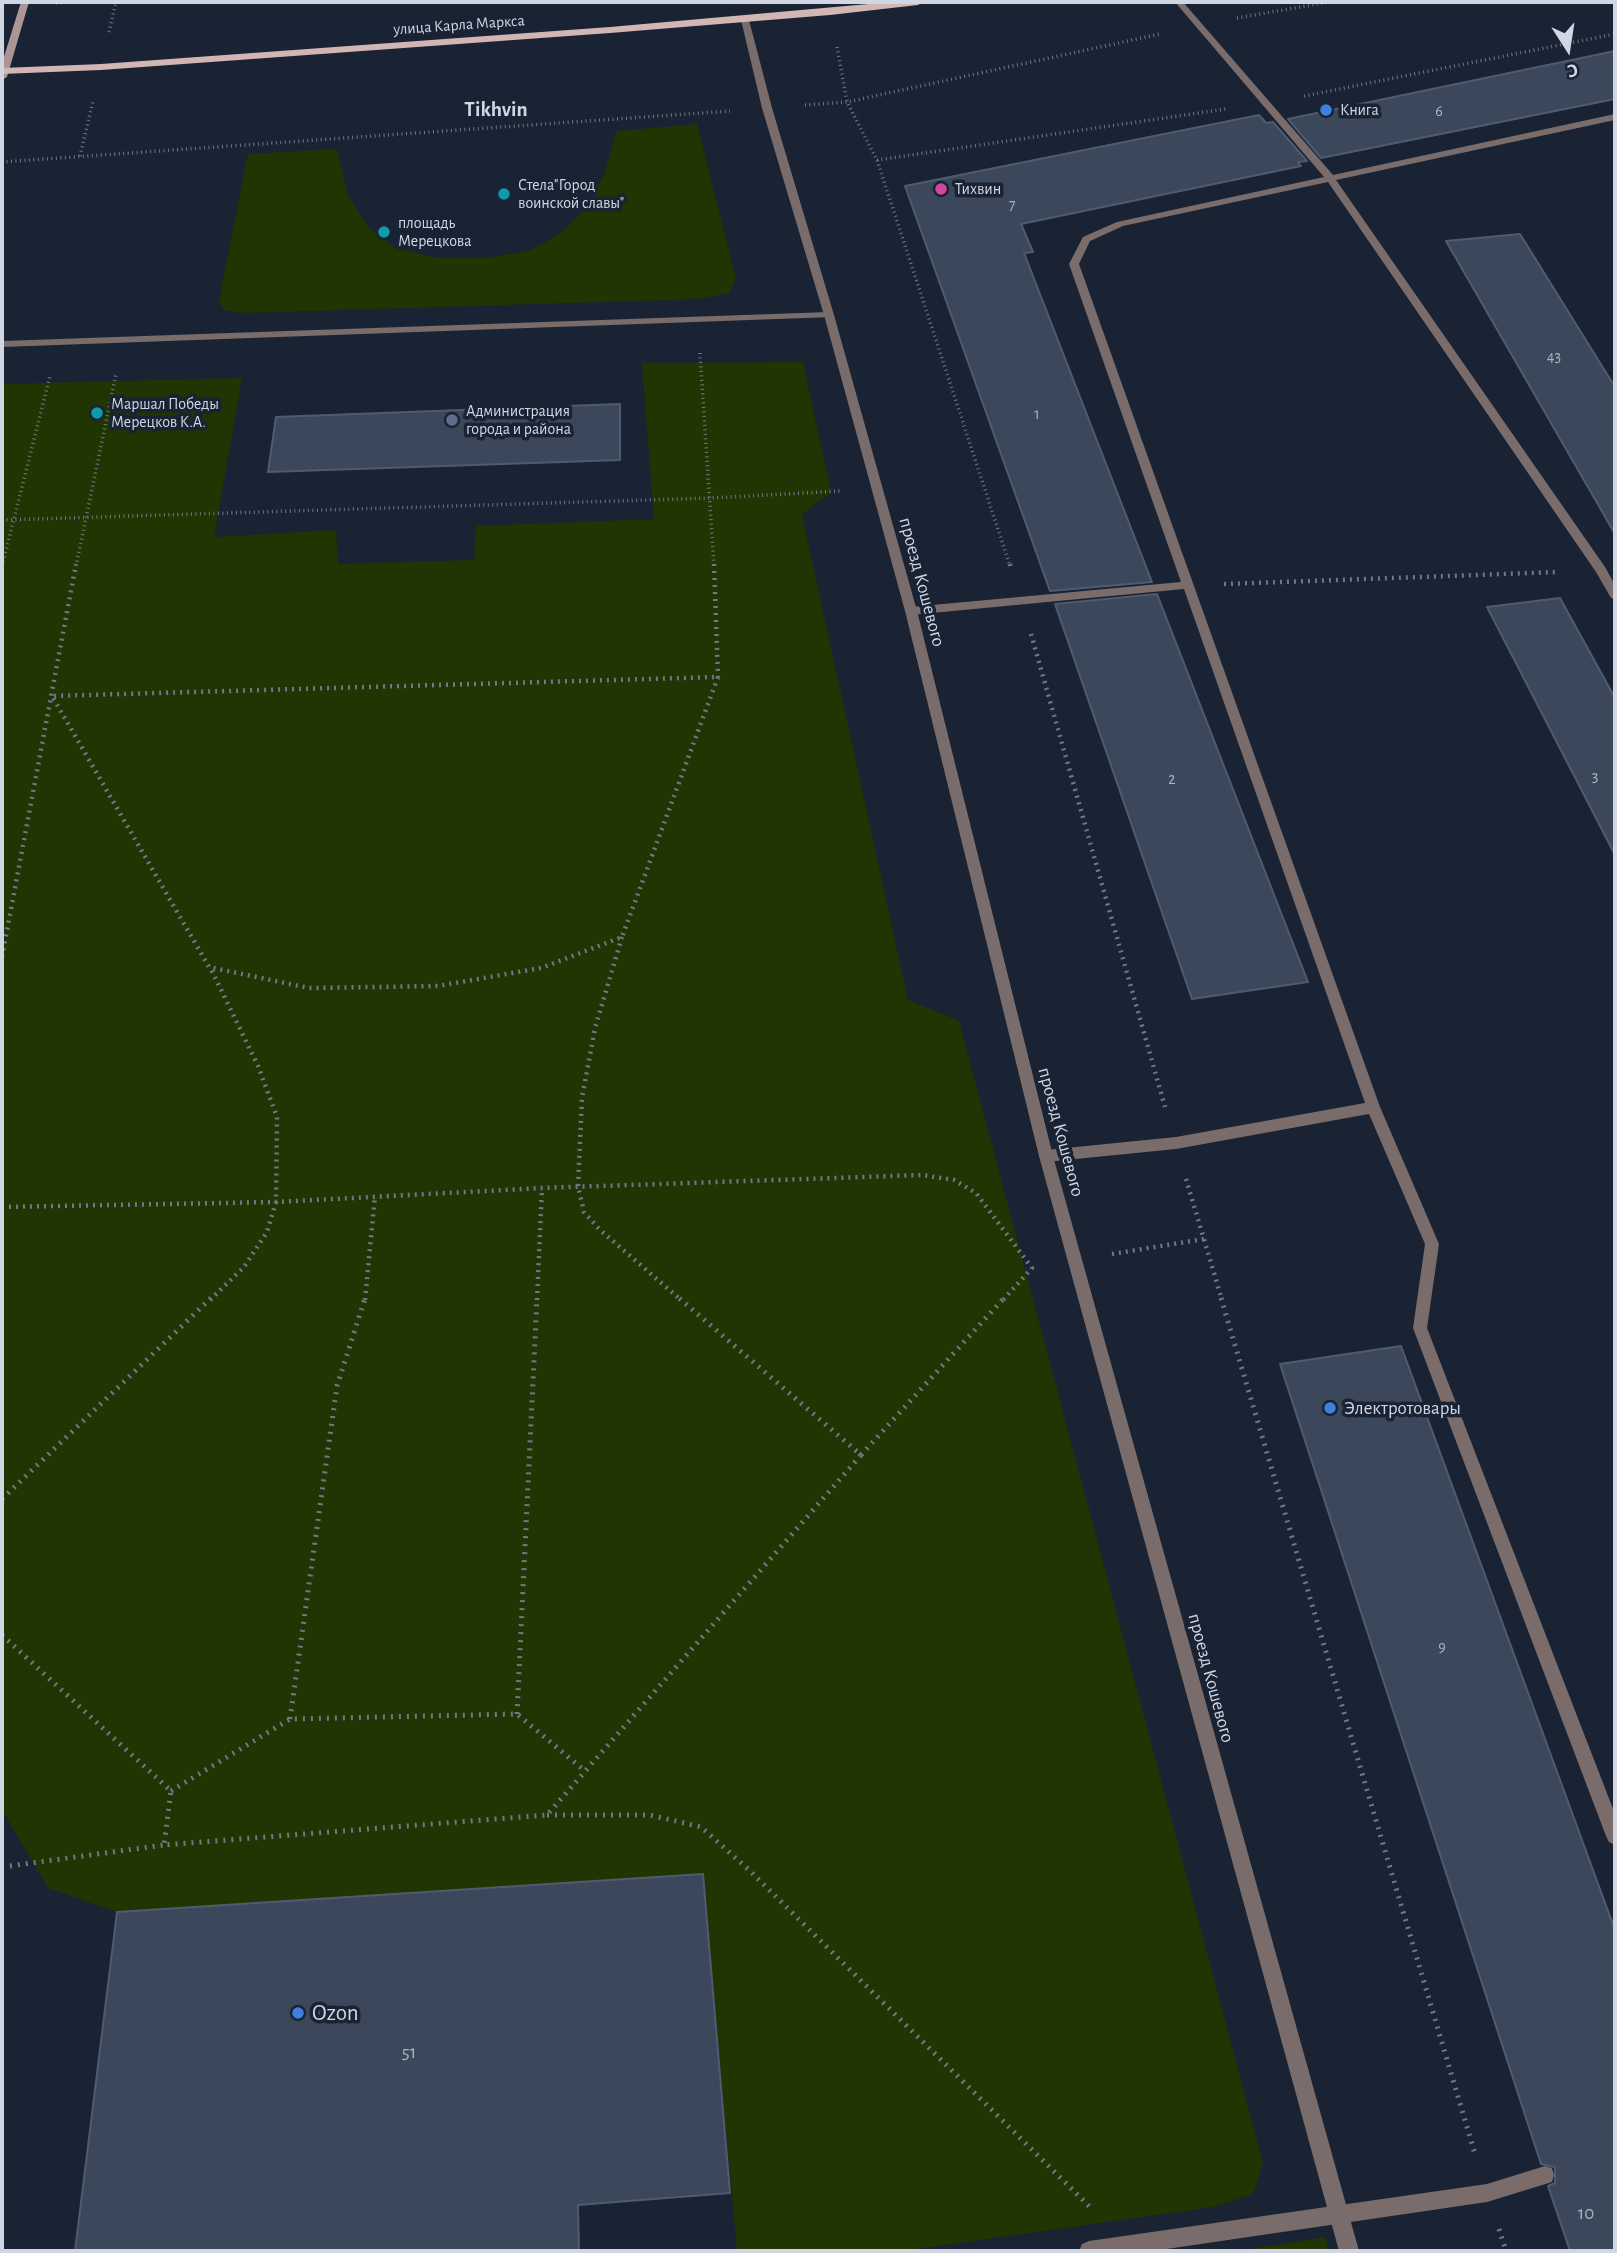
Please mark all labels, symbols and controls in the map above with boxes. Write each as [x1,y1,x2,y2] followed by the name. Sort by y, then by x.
[393,11,525,39] street label: улица Карла Маркса
[1533,14,1603,84] north arrow
[1565,60,1580,80] text: С
[464,97,528,123] district label: Tikhvin
[1340,100,1379,120] place label: Книга
[1435,101,1443,121] house number: 6
[1318,102,1334,118] marker: Книга
[518,175,624,213] place label: Стела"Город воинской славы"
[955,179,1001,199] place label: Тихвин
[933,181,949,197] marker: Тихвин
[496,186,512,202] marker: Стела"Город воинской славы"
[1009,195,1015,215] house number: 7
[398,213,472,251] place label: площадь Мерецкова
[376,224,392,240] marker: площадь Мерецкова
[1547,346,1561,366] house number: 43
[111,394,219,432] place label: Маршал Победы Мерецков К.А.
[466,401,571,439] place label: Администрация города и района
[1034,404,1040,424] house number: 1
[89,405,105,421] marker: Маршал Победы Мерецков К.А.
[444,412,460,428] marker: Администрация города и района
[894,515,950,649] street label: проезд Кошевого
[1592,766,1598,786] house number: 3
[1168,769,1176,789] house number: 2
[1033,1065,1089,1199] street label: проезд Кошевого
[1344,1397,1461,1419] place label: Электротовары
[1322,1400,1338,1416] marker: Электротовары
[1183,1611,1239,1745] street label: проезд Кошевого
[1438,1637,1446,1657] house number: 9
[312,1999,359,2027] place label: Ozon
[290,2005,306,2021] marker: Ozon
[402,2041,416,2063] house number: 51
[1578,2202,1594,2224] house number: 10

